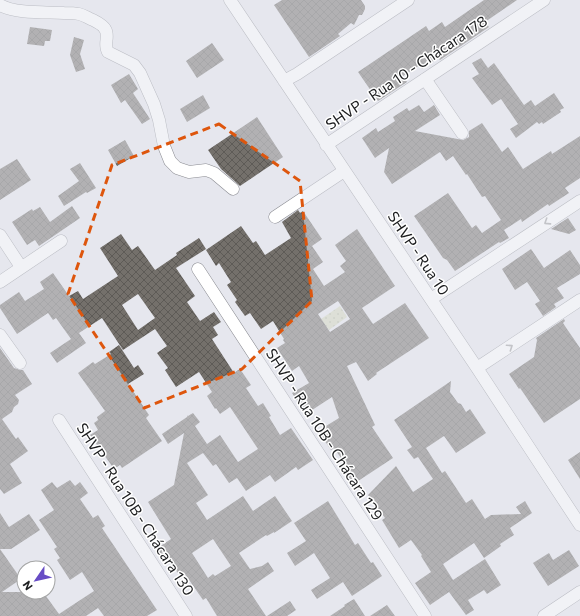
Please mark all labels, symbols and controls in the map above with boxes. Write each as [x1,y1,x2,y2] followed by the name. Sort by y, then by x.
[322,11,490,133] street label: SHVP - Rua 10 - Chácara 178
[384,208,454,298] street label: SHVP - Rua 10
[545,217,552,224] one-way arrow
[506,344,513,352] one-way arrow
[263,345,387,523] street label: SHVP - Rua 10B - Chácara 129
[73,419,199,599] street label: SHVP - Rua 10B - Chácara 130
[16,560,56,600] north arrow
[20,579,35,593] text: N

